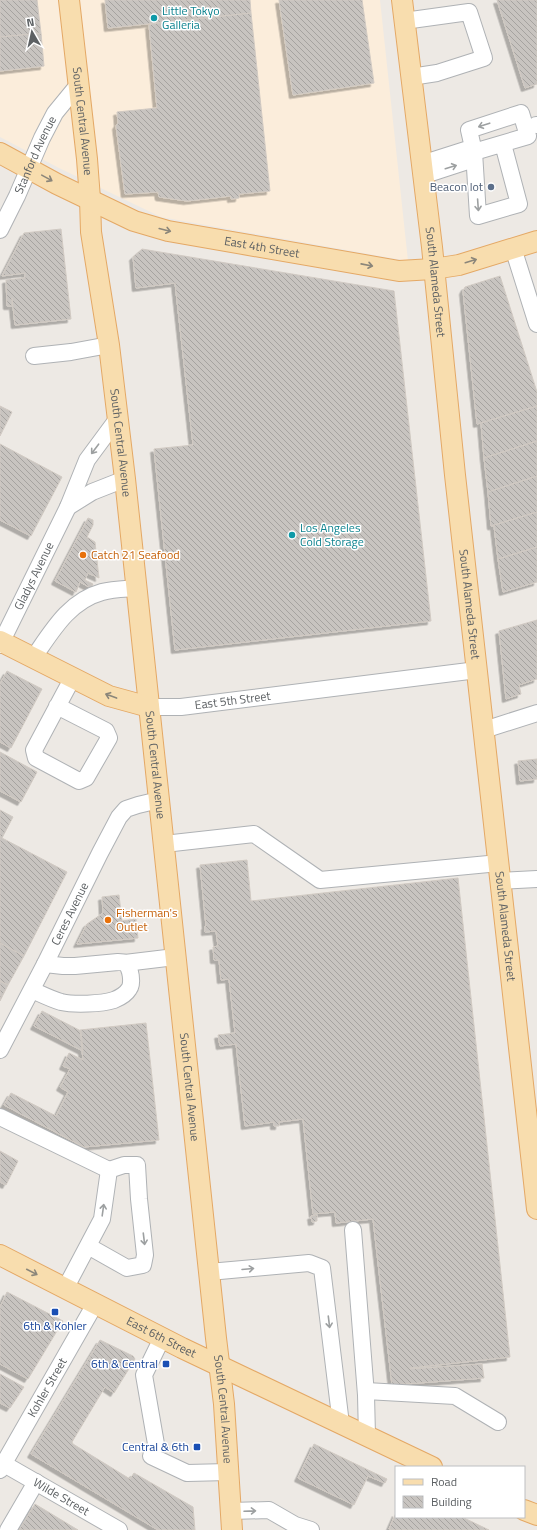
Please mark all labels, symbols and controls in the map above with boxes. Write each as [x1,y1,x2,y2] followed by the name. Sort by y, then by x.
[162,1,220,34] place label: Little Tokyo Galleria
[12,12,52,52] north arrow
[149,13,159,23] marker: Little Tokyo Galleria
[25,14,35,31] text: N
[68,66,98,176] street label: South Central Avenue
[9,112,61,197] street label: Stanford Avenue
[478,122,491,129] one-way arrow
[444,163,457,170] one-way arrow
[41,175,53,182] one-way arrow
[430,177,484,196] place label: Beacon lot
[486,182,496,192] marker: Beacon lot
[474,198,481,211] one-way arrow
[159,226,172,234] one-way arrow
[421,226,451,339] street label: South Alameda Street
[223,231,302,263] street label: East 4th Street
[465,257,478,264] one-way arrow
[360,261,373,269] one-way arrow
[105,388,137,498] street label: South Central Avenue
[90,444,99,455] one-way arrow
[300,518,364,551] place label: Los Angeles Cold Storage
[287,530,297,540] marker: Los Angeles Cold Storage
[9,538,58,613] street label: Gladys Avenue
[91,545,180,564] place label: Catch 21 Seafood
[454,548,486,661] street label: South Alameda Street
[78,550,88,560] marker: Catch 21 Seafood
[194,686,272,714] street label: East 5th Street
[106,691,118,699] one-way arrow
[141,710,171,820] street label: South Central Avenue
[490,870,522,983] street label: South Alameda Street
[46,879,93,949] street label: Ceres Avenue
[116,903,178,936] place label: Fisherman's Outlet
[103,915,113,925] marker: Fisherman's Outlet
[175,1032,205,1142] street label: South Central Avenue
[99,1204,107,1217] one-way arrow
[140,1232,147,1245] one-way arrow
[241,1265,254,1272] one-way arrow
[26,1269,38,1276] one-way arrow
[50,1307,60,1317] marker: 6th & Kohler
[123,1311,200,1363] street label: East 6th Street
[23,1316,87,1335] place label: 6th & Kohler
[326,1316,333,1329] one-way arrow
[22,1353,72,1421] street label: Kohler Street
[91,1354,158,1373] place label: 6th & Central
[209,1354,238,1464] street label: South Central Avenue
[161,1359,171,1369] marker: 6th & Central
[122,1437,189,1456] place label: Central & 6th
[192,1442,202,1452] marker: Central & 6th
[395,1466,525,1518] legend
[431,1472,457,1491] text: Road
[30,1473,94,1521] street label: Wilde Street
[431,1492,472,1511] text: Building
[243,1507,256,1514] one-way arrow

